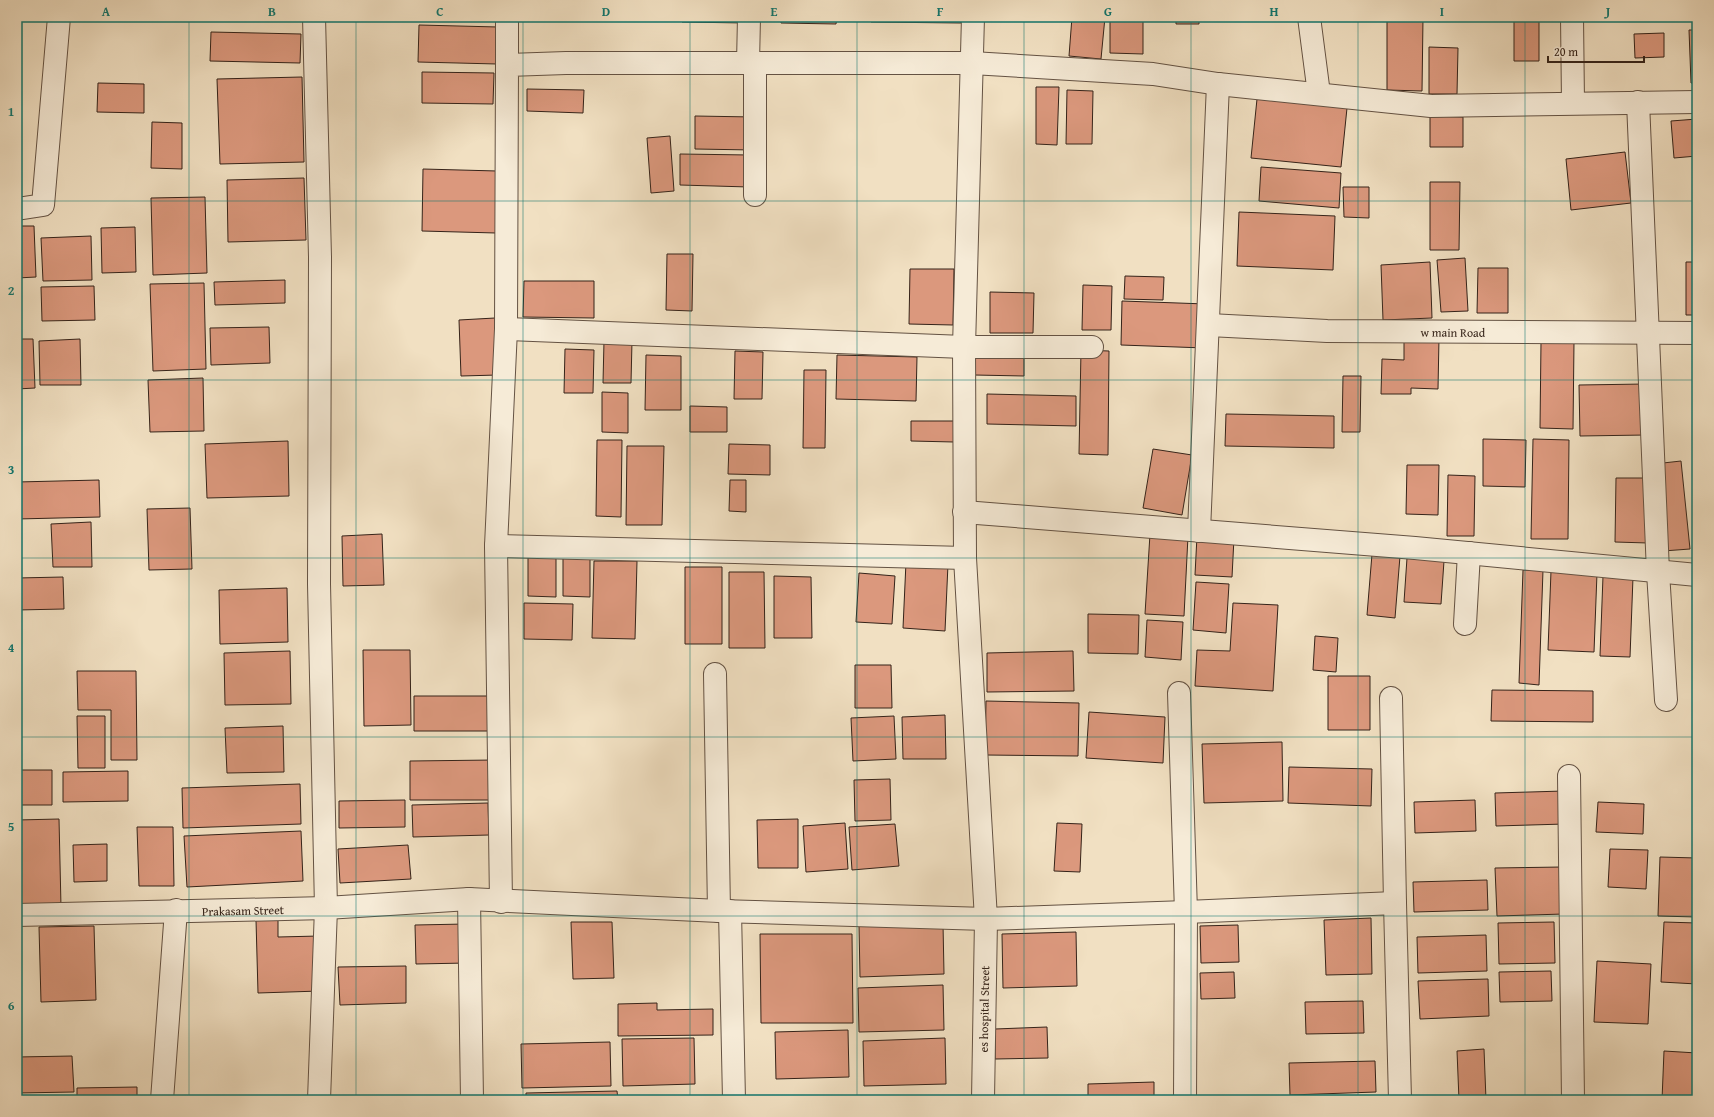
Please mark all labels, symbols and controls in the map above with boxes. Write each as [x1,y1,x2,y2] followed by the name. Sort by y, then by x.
[102,2,111,21] text: A
[268,2,276,21] text: B
[436,2,444,21] text: C
[602,2,610,21] text: D
[771,2,778,21] text: E
[937,2,944,21] text: F
[1104,2,1112,21] text: G
[1269,2,1279,21] text: H
[1440,2,1444,21] text: I
[1604,2,1611,21] text: J
[1548,38,1644,64] scale bar
[1554,43,1578,60] text: 20 m
[8,102,14,121] text: 1
[8,281,15,300] text: 2
[1421,323,1486,340] street label: w main Road
[8,460,14,479] text: 3
[8,638,15,657] text: 4
[8,817,15,836] text: 5
[202,900,285,919] street label: Prakasam Street
[975,965,993,1053] street label: es hospital Street
[8,996,15,1015] text: 6

